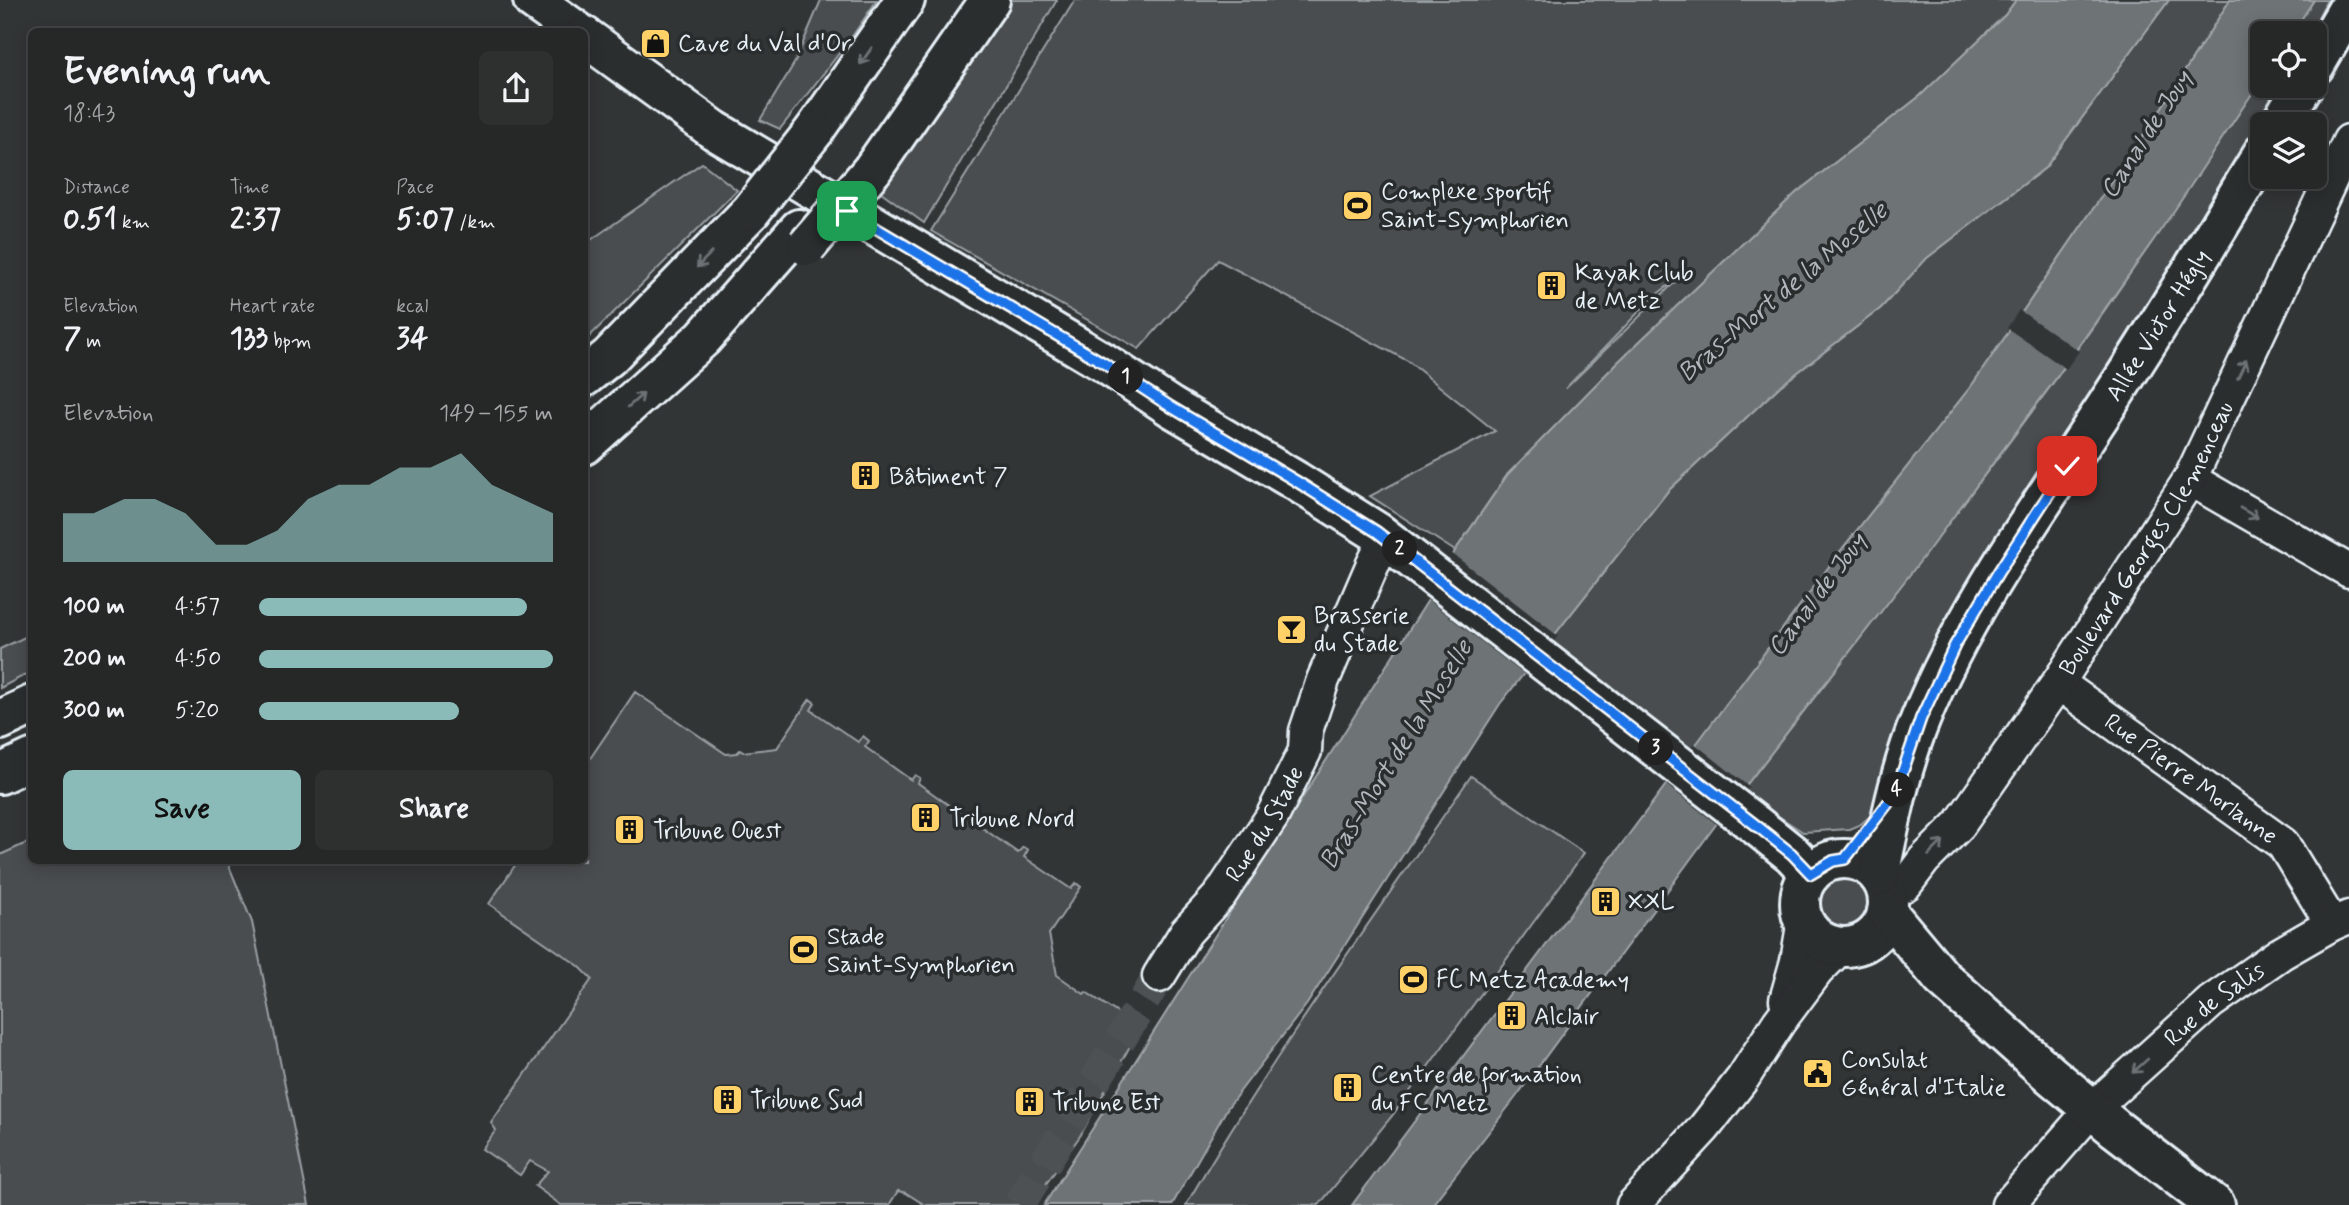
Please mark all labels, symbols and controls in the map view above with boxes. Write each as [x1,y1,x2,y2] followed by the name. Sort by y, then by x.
[2250,21,2327,189] map controls
[2250,21,2327,98] button: locate
[638,26,672,60] shop icon: Cave du Val d'Or
[678,29,852,60] place label: Cave du Val d'Or
[859,46,873,65] one-way arrow
[63,48,270,97] text: Evening run
[479,51,553,125] button: share
[2093,63,2202,205] water label: Canal de Jouy
[63,99,115,129] text: 18:43
[2250,112,2327,189] button: layers
[63,175,130,200] text: Distance
[230,175,269,200] text: Time
[396,175,434,200] text: Pace
[1381,177,1569,236] place label: Complexe sportif Saint-Symphorien
[817,181,877,241] pin
[1341,188,1375,222] sports icon: Complexe sportif Saint-Symphorien
[828,192,866,230] icon: arrive
[1671,194,1896,390] water label: Bras-Mort de la Moselle
[63,200,117,239] text: 0.51
[230,200,281,239] text: 2:37
[396,200,454,239] text: 5:07
[117,210,150,235] text: km
[454,210,495,235] text: /km
[2099,244,2218,408] street label: Allée Victor Hégly
[695,251,712,268] one-way arrow
[1575,258,1694,317] place label: Kayak Club de Metz
[1535,269,1569,303] building icon: Kayak Club de Metz
[63,294,138,319] text: Elevation
[230,294,315,319] text: Heart rate
[396,294,428,319] text: kcal
[63,319,81,358] text: 7
[230,319,268,358] text: 133
[396,319,428,358] text: 34
[81,329,101,354] text: m
[268,329,311,354] text: bpm
[2236,359,2249,380] one-way arrow
[1108,360,1144,394] pin: 1
[1121,364,1130,389] text: 1
[627,392,644,409] one-way arrow
[2053,396,2241,682] street label: Boulevard Georges Clemenceau
[63,399,154,429] text: Elevation
[439,399,553,429] text: 149–155 m
[2037,436,2097,496] pin
[2048,447,2086,485] icon: check
[849,459,883,493] building icon: Bâtiment 7
[889,462,1008,493] place label: Bâtiment 7
[2238,506,2258,520] one-way arrow
[1760,525,1876,664] water label: Canal de Jouy
[1382,532,1418,566] pin: 2
[1395,536,1404,561] text: 2
[63,592,125,622] text: 100 m
[175,592,220,622] text: 4:57
[1314,601,1410,660] place label: Brasserie du Stade
[1274,612,1308,646] bar icon: Brasserie du Stade
[1312,633,1482,876] water label: Bras-Mort de la Moselle
[63,644,126,674] text: 200 m
[175,644,221,674] text: 4:50
[63,696,125,726] text: 300 m
[175,696,219,726] text: 5:20
[2098,707,2283,852] street label: Rue Pierre Morlanne
[1638,730,1674,766] pin: 3
[1651,735,1660,760] text: 3
[1219,761,1312,889] street label: Rue du Stade
[63,770,301,850] button: Save
[315,770,553,850] button: Share
[1880,772,1914,808] pin: 4
[1891,777,1902,802] text: 4
[909,801,943,835] building icon: Tribune Nord
[949,804,1075,835] place label: Tribune Nord
[613,813,647,847] building icon: Tribune Ouest
[653,816,782,847] place label: Tribune Ouest
[1927,840,1944,857] one-way arrow
[1588,884,1622,918] building icon: XXL
[1628,887,1675,918] place label: XXL
[827,922,1015,981] place label: Stade Saint-Symphorien
[787,933,821,967] sports icon: Stade Saint-Symphorien
[2158,955,2272,1054] street label: Rue de Salis
[1396,962,1430,996] sports icon: FC Metz Academy
[1436,965,1629,996] place label: FC Metz Academy
[1494,999,1528,1033] building icon: Alclair
[1534,1002,1599,1033] place label: Alclair
[1841,1045,2006,1104] place label: Consulat Général d'Italie
[1801,1056,1835,1090] public building icon: Consulat Général d'Italie
[2132,1058,2149,1075] one-way arrow
[1371,1060,1582,1119] place label: Centre de formation du FC Metz
[1331,1071,1365,1105] building icon: Centre de formation du FC Metz
[710,1083,744,1117] building icon: Tribune Sud
[1012,1085,1046,1119] building icon: Tribune Est
[750,1086,863,1117] place label: Tribune Sud
[1052,1088,1161,1119] place label: Tribune Est

